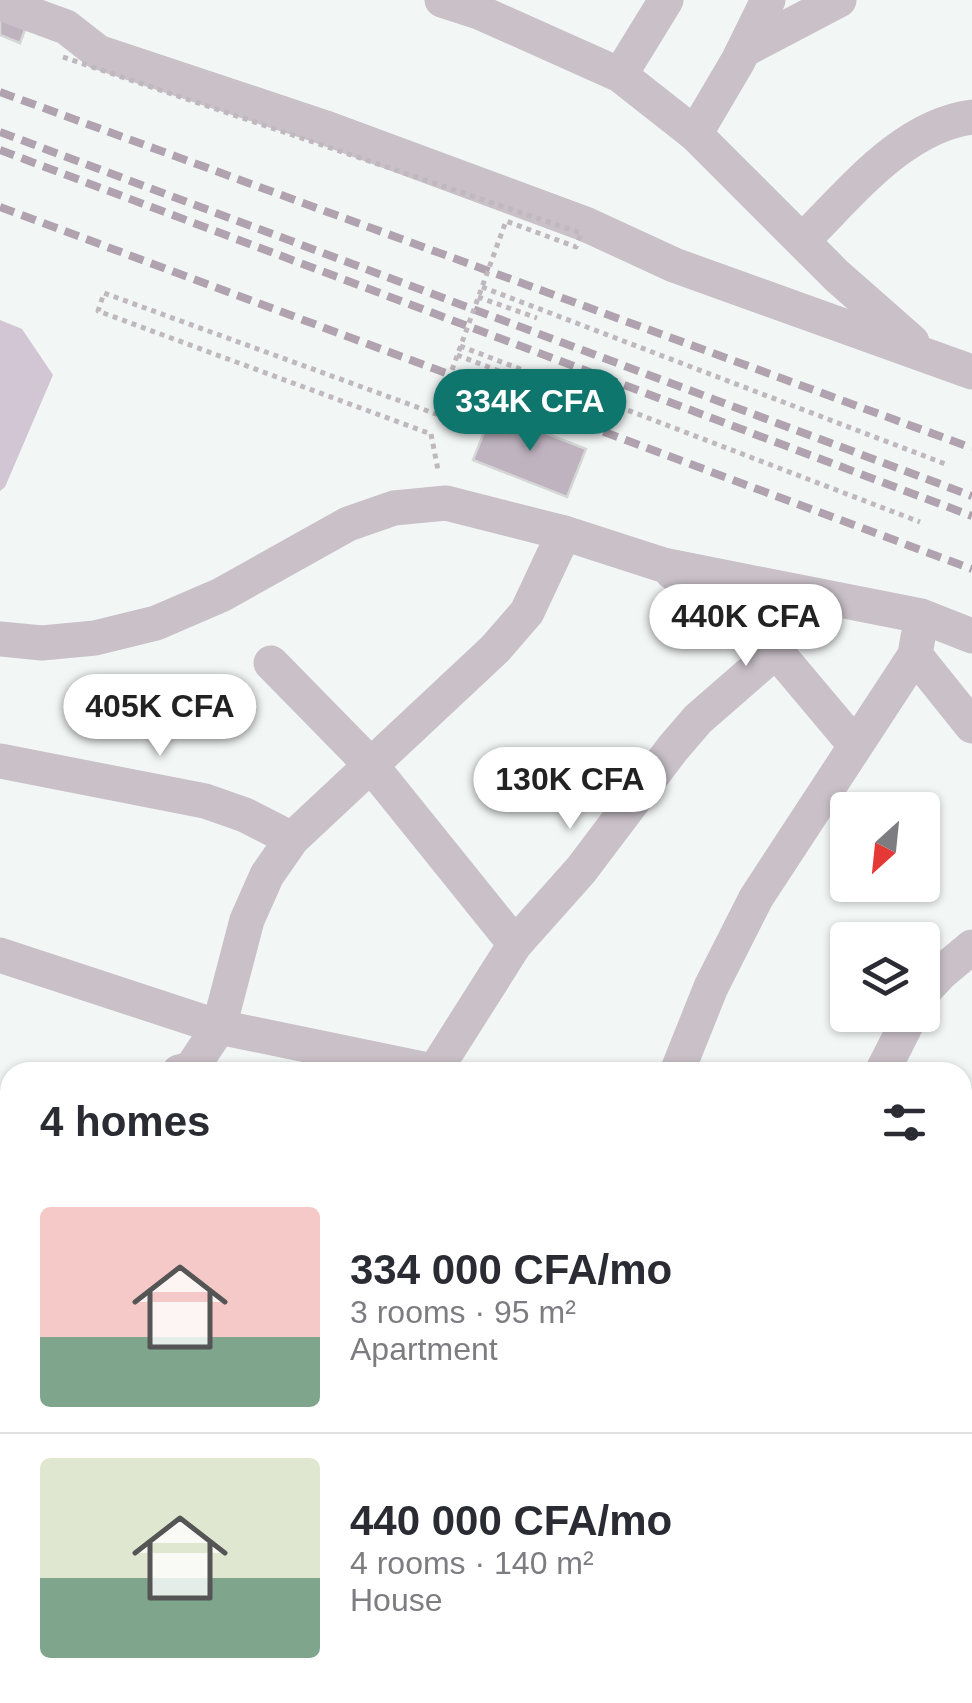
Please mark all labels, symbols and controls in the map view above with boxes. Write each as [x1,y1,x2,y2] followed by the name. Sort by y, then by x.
[427,369,633,454] pin: 334K CFA
[455,383,605,419] text: 334K CFA
[643,584,849,669] pin: 440K CFA
[671,598,821,634] text: 440K CFA
[57,674,263,759] pin: 405K CFA
[85,688,235,724] text: 405K CFA
[467,747,673,832] pin: 130K CFA
[495,761,645,797] text: 130K CFA
[830,792,940,902] north arrow
[830,792,940,1032] map controls
[830,922,940,1032] button: layers
[877,1095,932,1150] icon: filters
[40,1098,210,1145] text: 4 homes
[350,1246,672,1293] text: 334 000 CFA/mo
[120,1247,240,1367] icon: home
[350,1294,576,1330] text: 3 rooms · 95 m²
[350,1331,498,1367] text: Apartment
[350,1497,672,1544] text: 440 000 CFA/mo
[120,1498,240,1618] icon: home
[350,1545,594,1581] text: 4 rooms · 140 m²
[350,1582,443,1618] text: House

